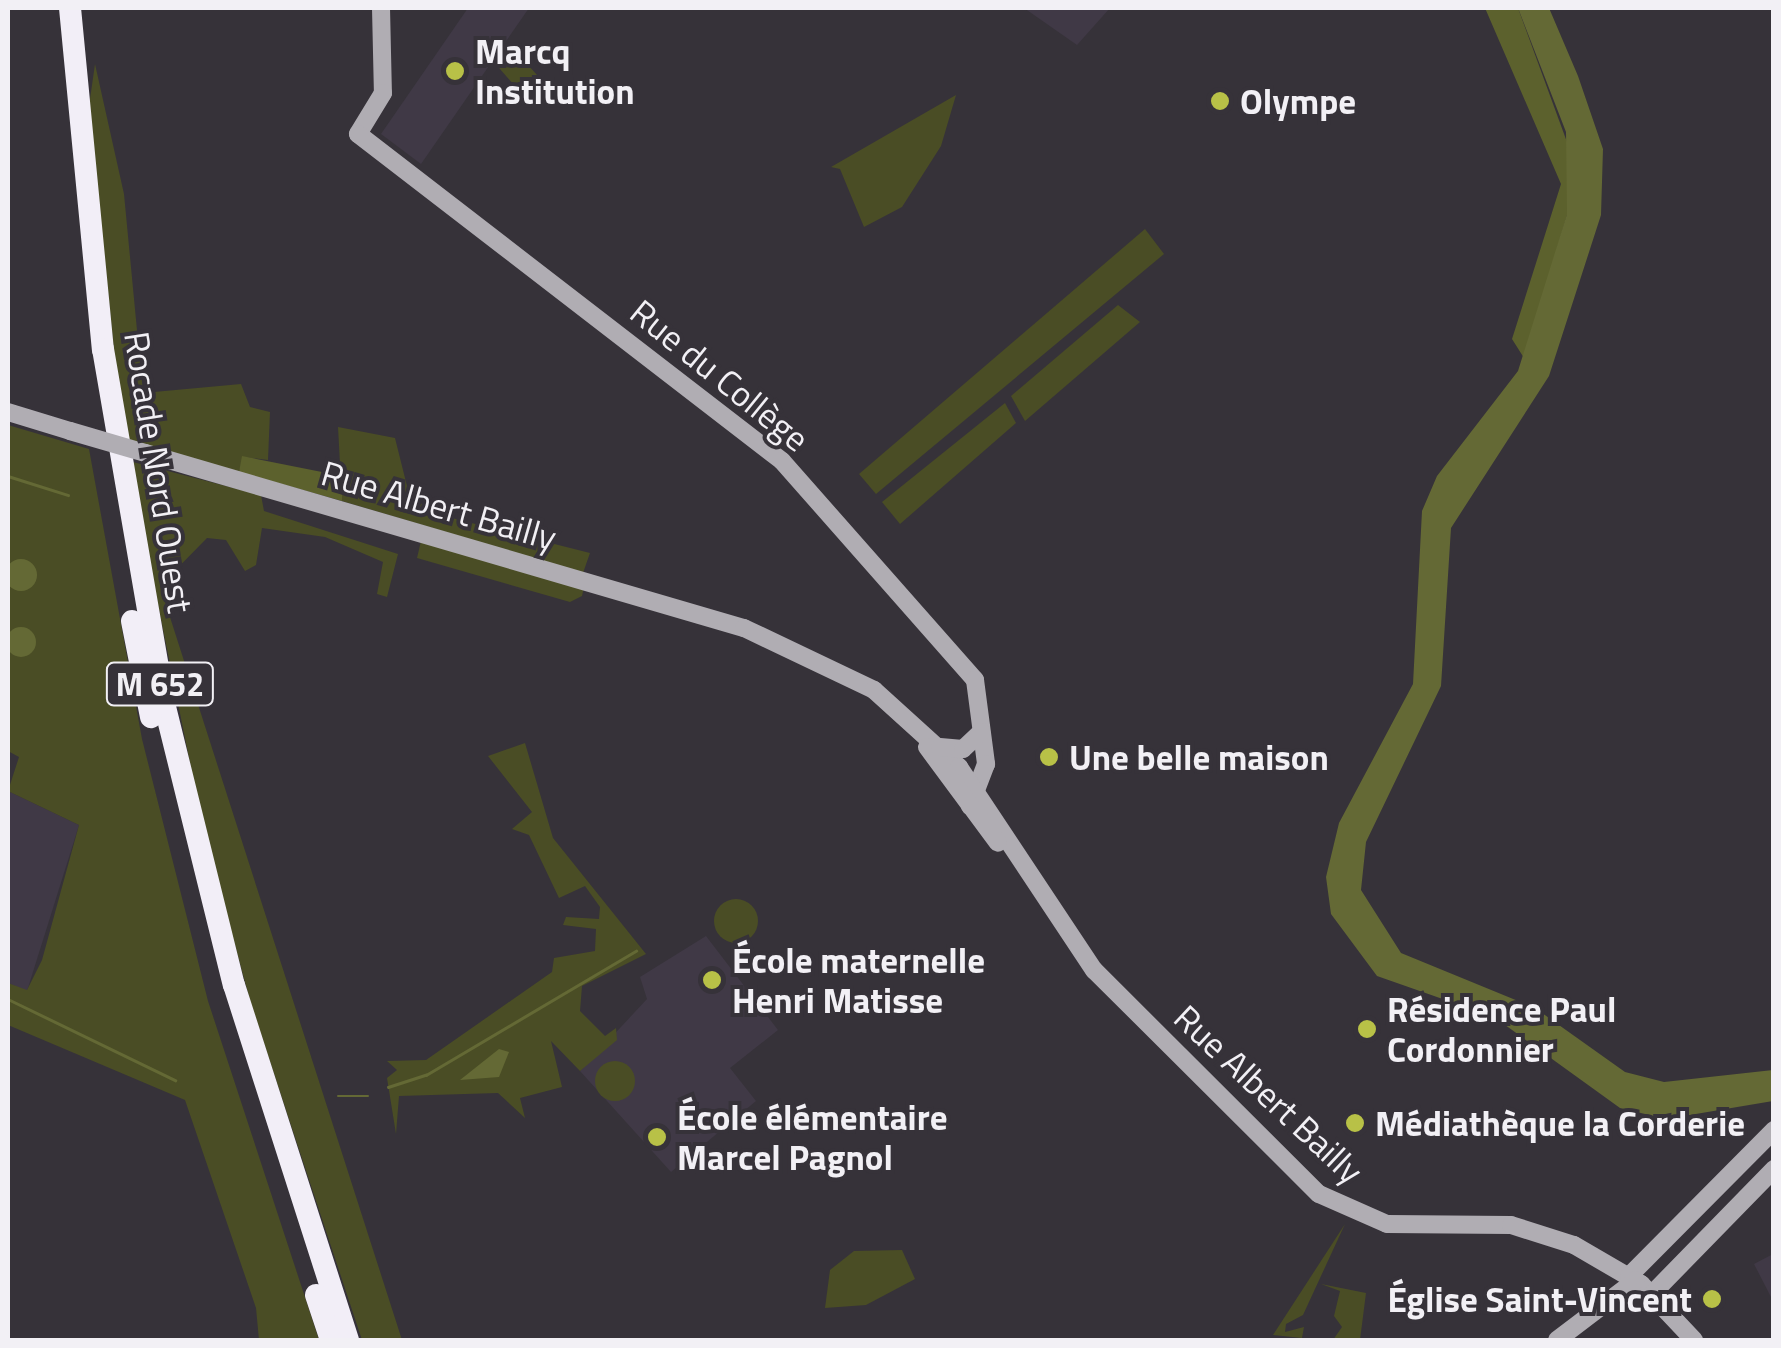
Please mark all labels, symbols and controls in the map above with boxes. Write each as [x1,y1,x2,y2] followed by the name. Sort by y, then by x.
[475,30,634,112] place label: Marcq Institution
[444,60,466,82] marker: Marcq Institution
[1240,80,1356,122] place label: Olympe
[1209,90,1231,112] marker: Olympe
[623,290,817,460] street label: Rue du Collège
[116,328,202,616] street label: Rocade Nord Ouest
[317,451,561,559] street label: Rue Albert Bailly
[105,657,215,711] road number: M 652
[1069,736,1329,778] place label: Une belle maison
[1038,746,1060,768] marker: Une belle maison
[732,939,985,1021] place label: École maternelle Henri Matisse
[701,969,723,991] marker: École maternelle Henri Matisse
[1387,988,1616,1070] place label: Résidence Paul Cordonnier
[1166,996,1372,1192] street label: Rue Albert Bailly
[1356,1018,1378,1040] marker: Résidence Paul Cordonnier
[677,1096,948,1178] place label: École élémentaire Marcel Pagnol
[1375,1102,1745,1144] place label: Médiathèque la Corderie
[1344,1112,1366,1134] marker: Médiathèque la Corderie
[646,1126,668,1148] marker: École élémentaire Marcel Pagnol
[1387,1278,1692,1320] place label: Église Saint-Vincent
[1701,1288,1723,1310] marker: Église Saint-Vincent

